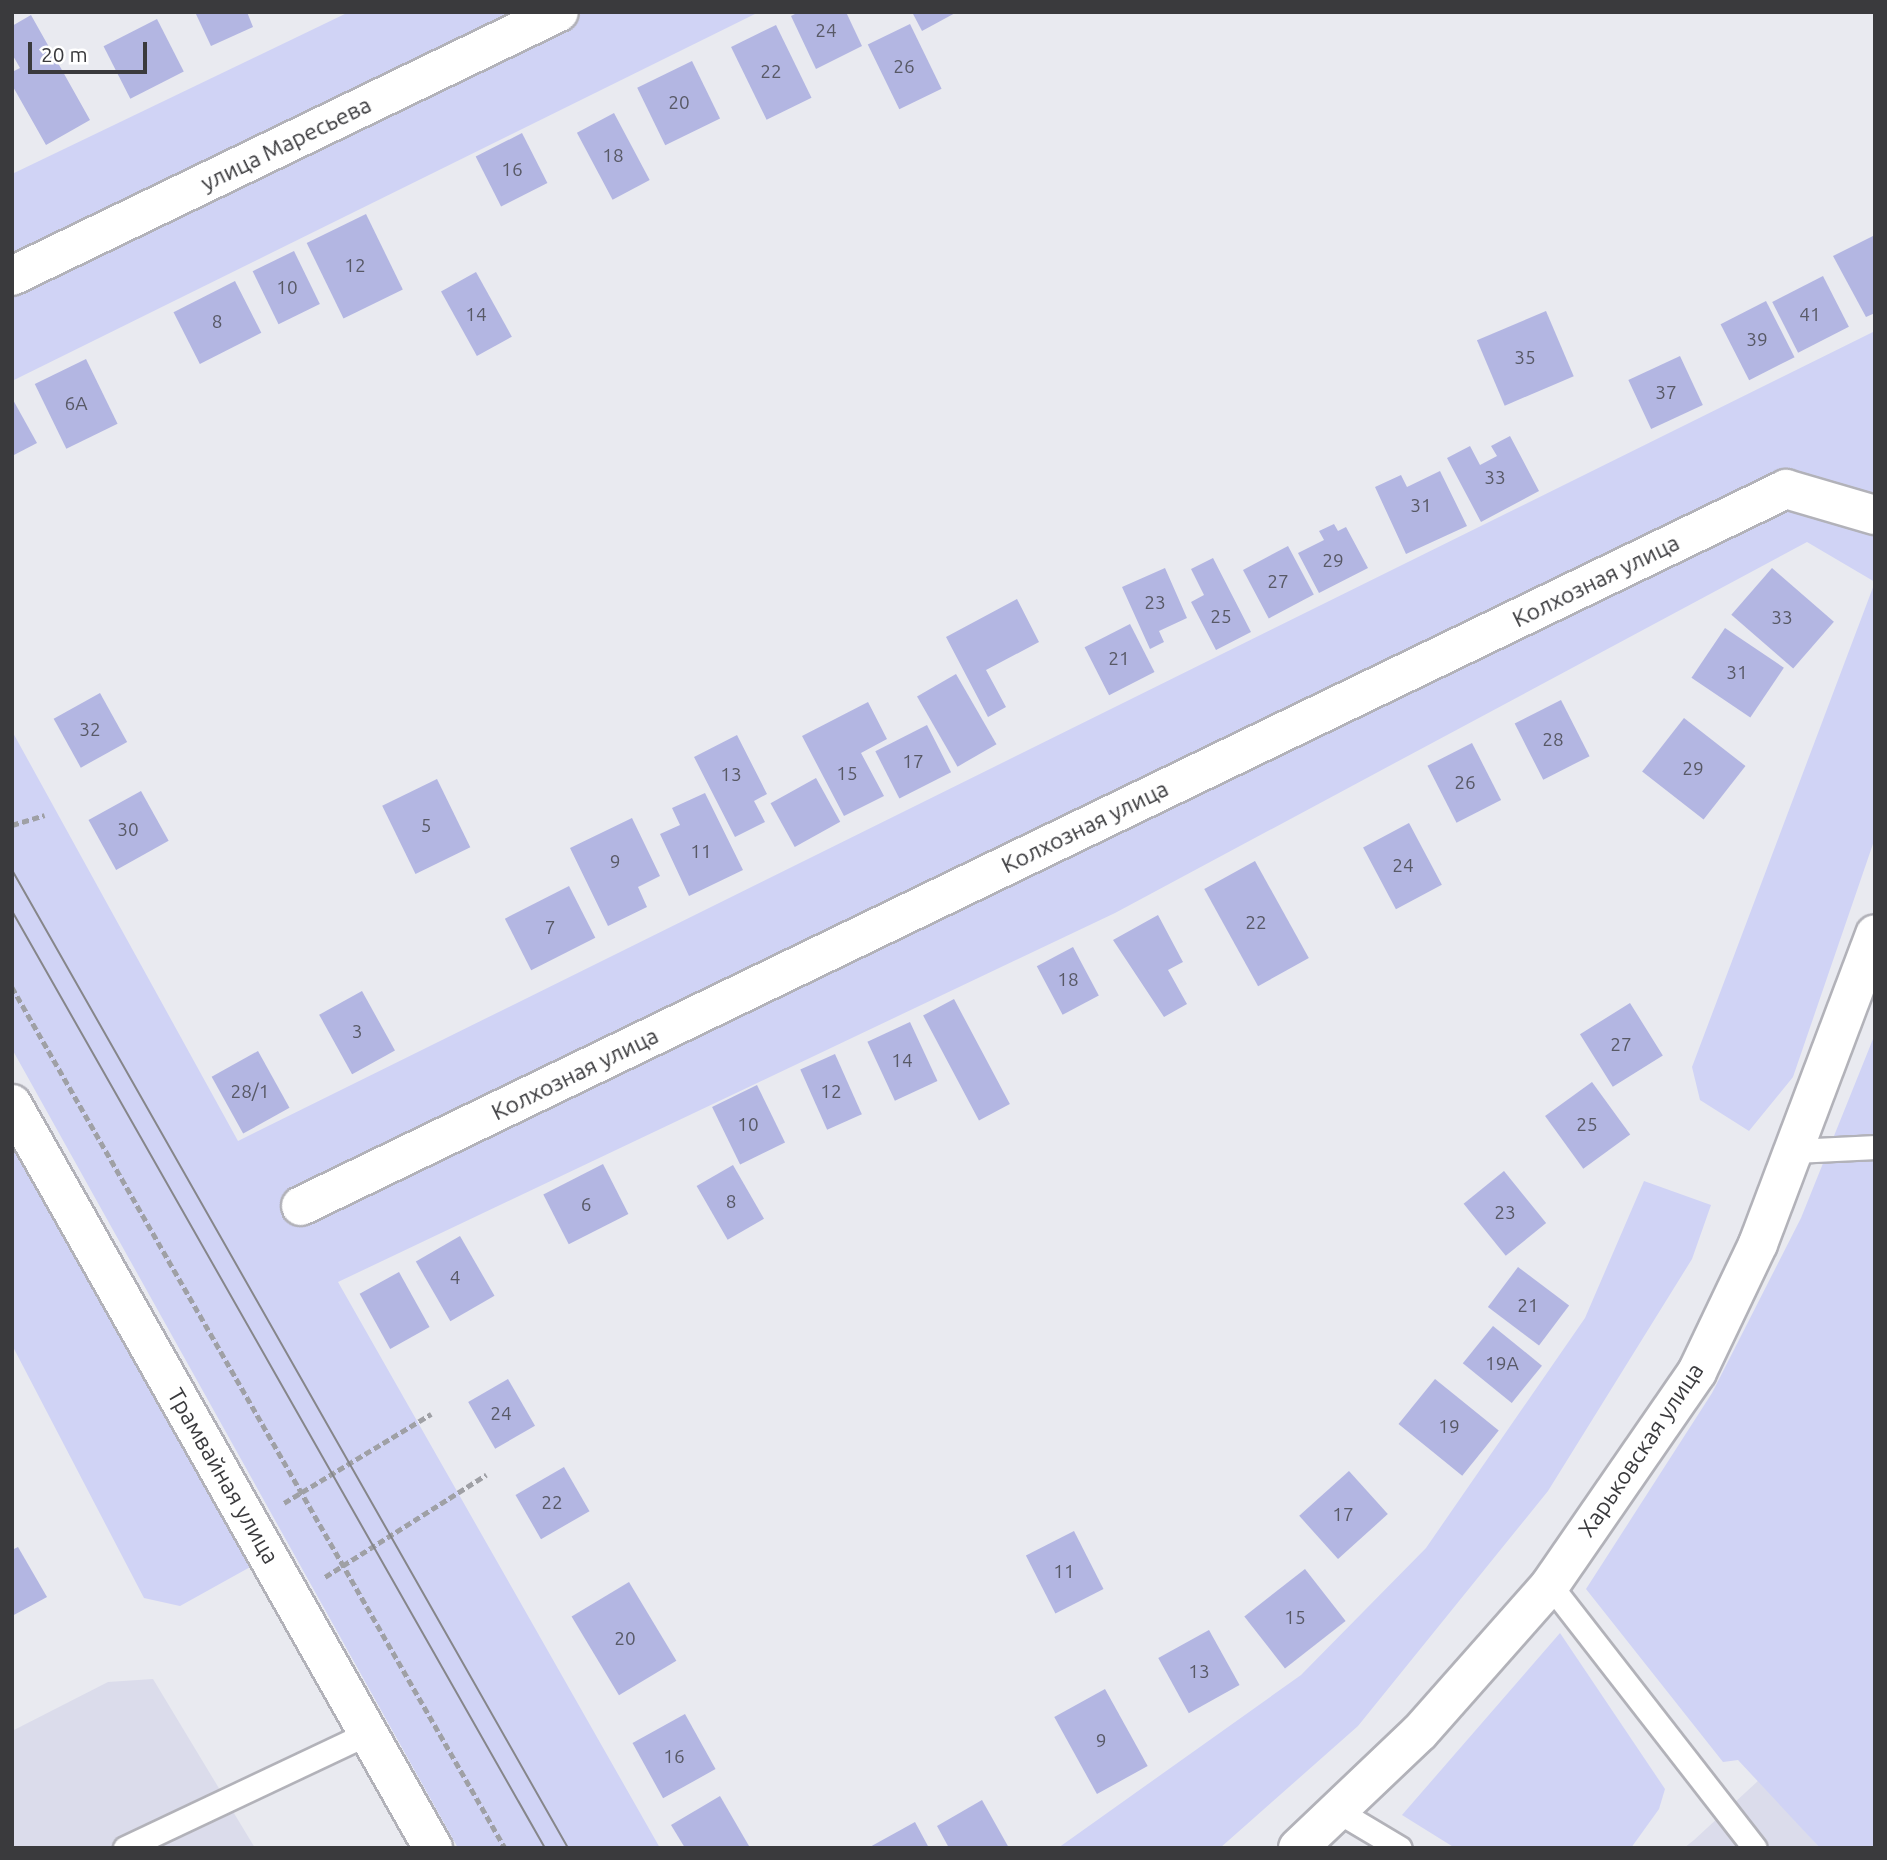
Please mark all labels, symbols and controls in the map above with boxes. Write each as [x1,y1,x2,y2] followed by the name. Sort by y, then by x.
[815,20,837,42] house number: 24
[32,28,150,72] scale bar
[41,42,88,66] text: 20 m
[893,56,915,78] house number: 26
[760,61,782,83] house number: 22
[196,91,376,197] street label: улица Маресьева
[668,92,690,114] house number: 20
[602,145,624,167] house number: 18
[501,159,523,181] house number: 16
[344,255,366,277] house number: 12
[276,277,298,299] house number: 10
[465,304,487,326] house number: 14
[1799,304,1821,326] house number: 41
[212,311,222,333] house number: 8
[1746,329,1768,351] house number: 39
[1514,347,1536,369] house number: 35
[1655,382,1677,404] house number: 37
[64,393,88,415] house number: 6А
[1484,467,1506,489] house number: 33
[1410,495,1432,517] house number: 31
[1508,529,1684,633] street label: Колхозная улица
[1322,550,1344,572] house number: 29
[1267,571,1289,593] house number: 27
[1144,592,1166,614] house number: 23
[1210,606,1232,628] house number: 25
[1771,607,1793,629] house number: 33
[1108,648,1130,670] house number: 21
[1726,662,1748,684] house number: 31
[79,719,101,741] house number: 32
[1542,729,1564,751] house number: 28
[902,751,924,773] house number: 17
[1682,758,1704,780] house number: 29
[836,763,858,785] house number: 15
[720,764,742,786] house number: 13
[1454,772,1476,794] house number: 26
[997,775,1173,879] street label: Колхозная улица
[421,815,431,837] house number: 5
[117,819,139,841] house number: 30
[690,841,712,863] house number: 11
[610,851,620,873] house number: 9
[1392,855,1414,877] house number: 24
[1245,912,1267,934] house number: 22
[545,917,555,939] house number: 7
[1057,969,1079,991] house number: 18
[352,1021,362,1043] house number: 3
[487,1022,663,1126] street label: Колхозная улица
[1610,1034,1632,1056] house number: 27
[891,1050,913,1072] house number: 14
[230,1081,270,1103] house number: 28/1
[820,1081,842,1103] house number: 12
[737,1114,759,1136] house number: 10
[1576,1114,1598,1136] house number: 25
[726,1191,736,1213] house number: 8
[581,1194,591,1216] house number: 6
[1494,1202,1516,1224] house number: 23
[450,1267,460,1289] house number: 4
[1517,1295,1539,1317] house number: 21
[1485,1353,1519,1375] house number: 19А
[1573,1358,1709,1542] street label: Харьковская улица
[162,1383,284,1569] street label: Трамвайная улица
[490,1403,512,1425] house number: 24
[1438,1416,1460,1438] house number: 19
[541,1492,563,1514] house number: 22
[1332,1504,1354,1526] house number: 17
[1053,1561,1075,1583] house number: 11
[1284,1607,1306,1629] house number: 15
[614,1628,636,1650] house number: 20
[1188,1661,1210,1683] house number: 13
[1096,1730,1106,1752] house number: 9
[663,1746,685,1768] house number: 16

